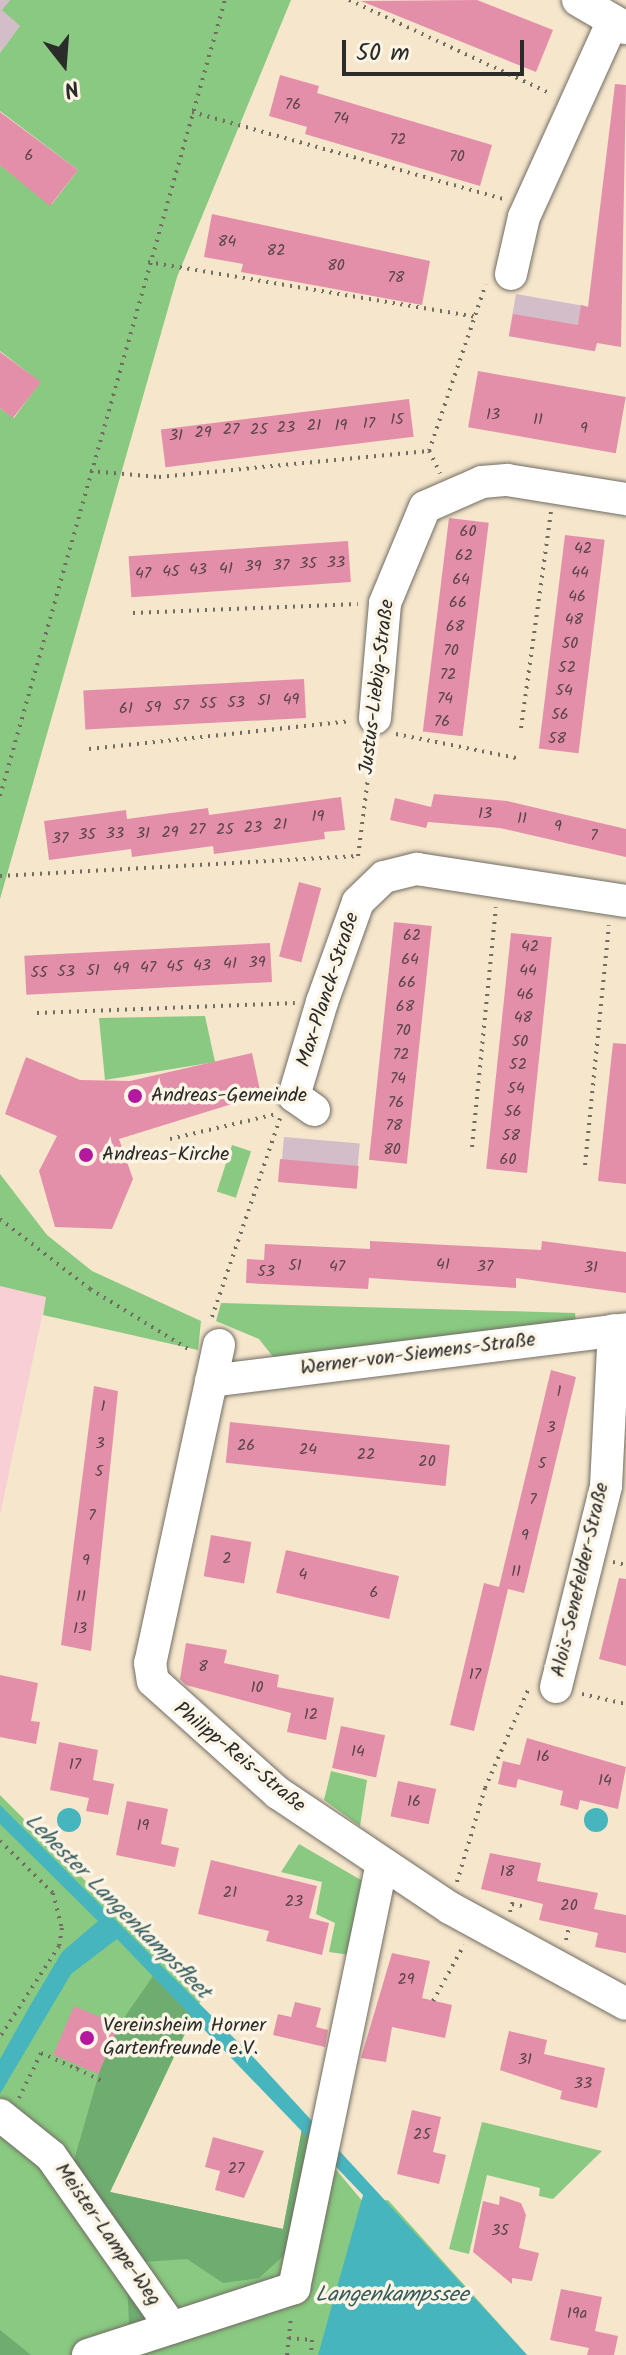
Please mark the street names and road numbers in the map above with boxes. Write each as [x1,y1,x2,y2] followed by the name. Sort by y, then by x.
[355,598,401,776] street label: Justus-Liebig-Straße
[293,910,365,1070] street label: Max-Planck-Straße
[299,1329,537,1381] street label: Werner-von-Siemens-Straße
[547,1480,615,1680] street label: Alois-Senefelder-Straße
[168,1698,310,1818] street label: Philipp-Reis-Straße
[49,2159,165,2311] street label: Meister-Lampe-Weg

